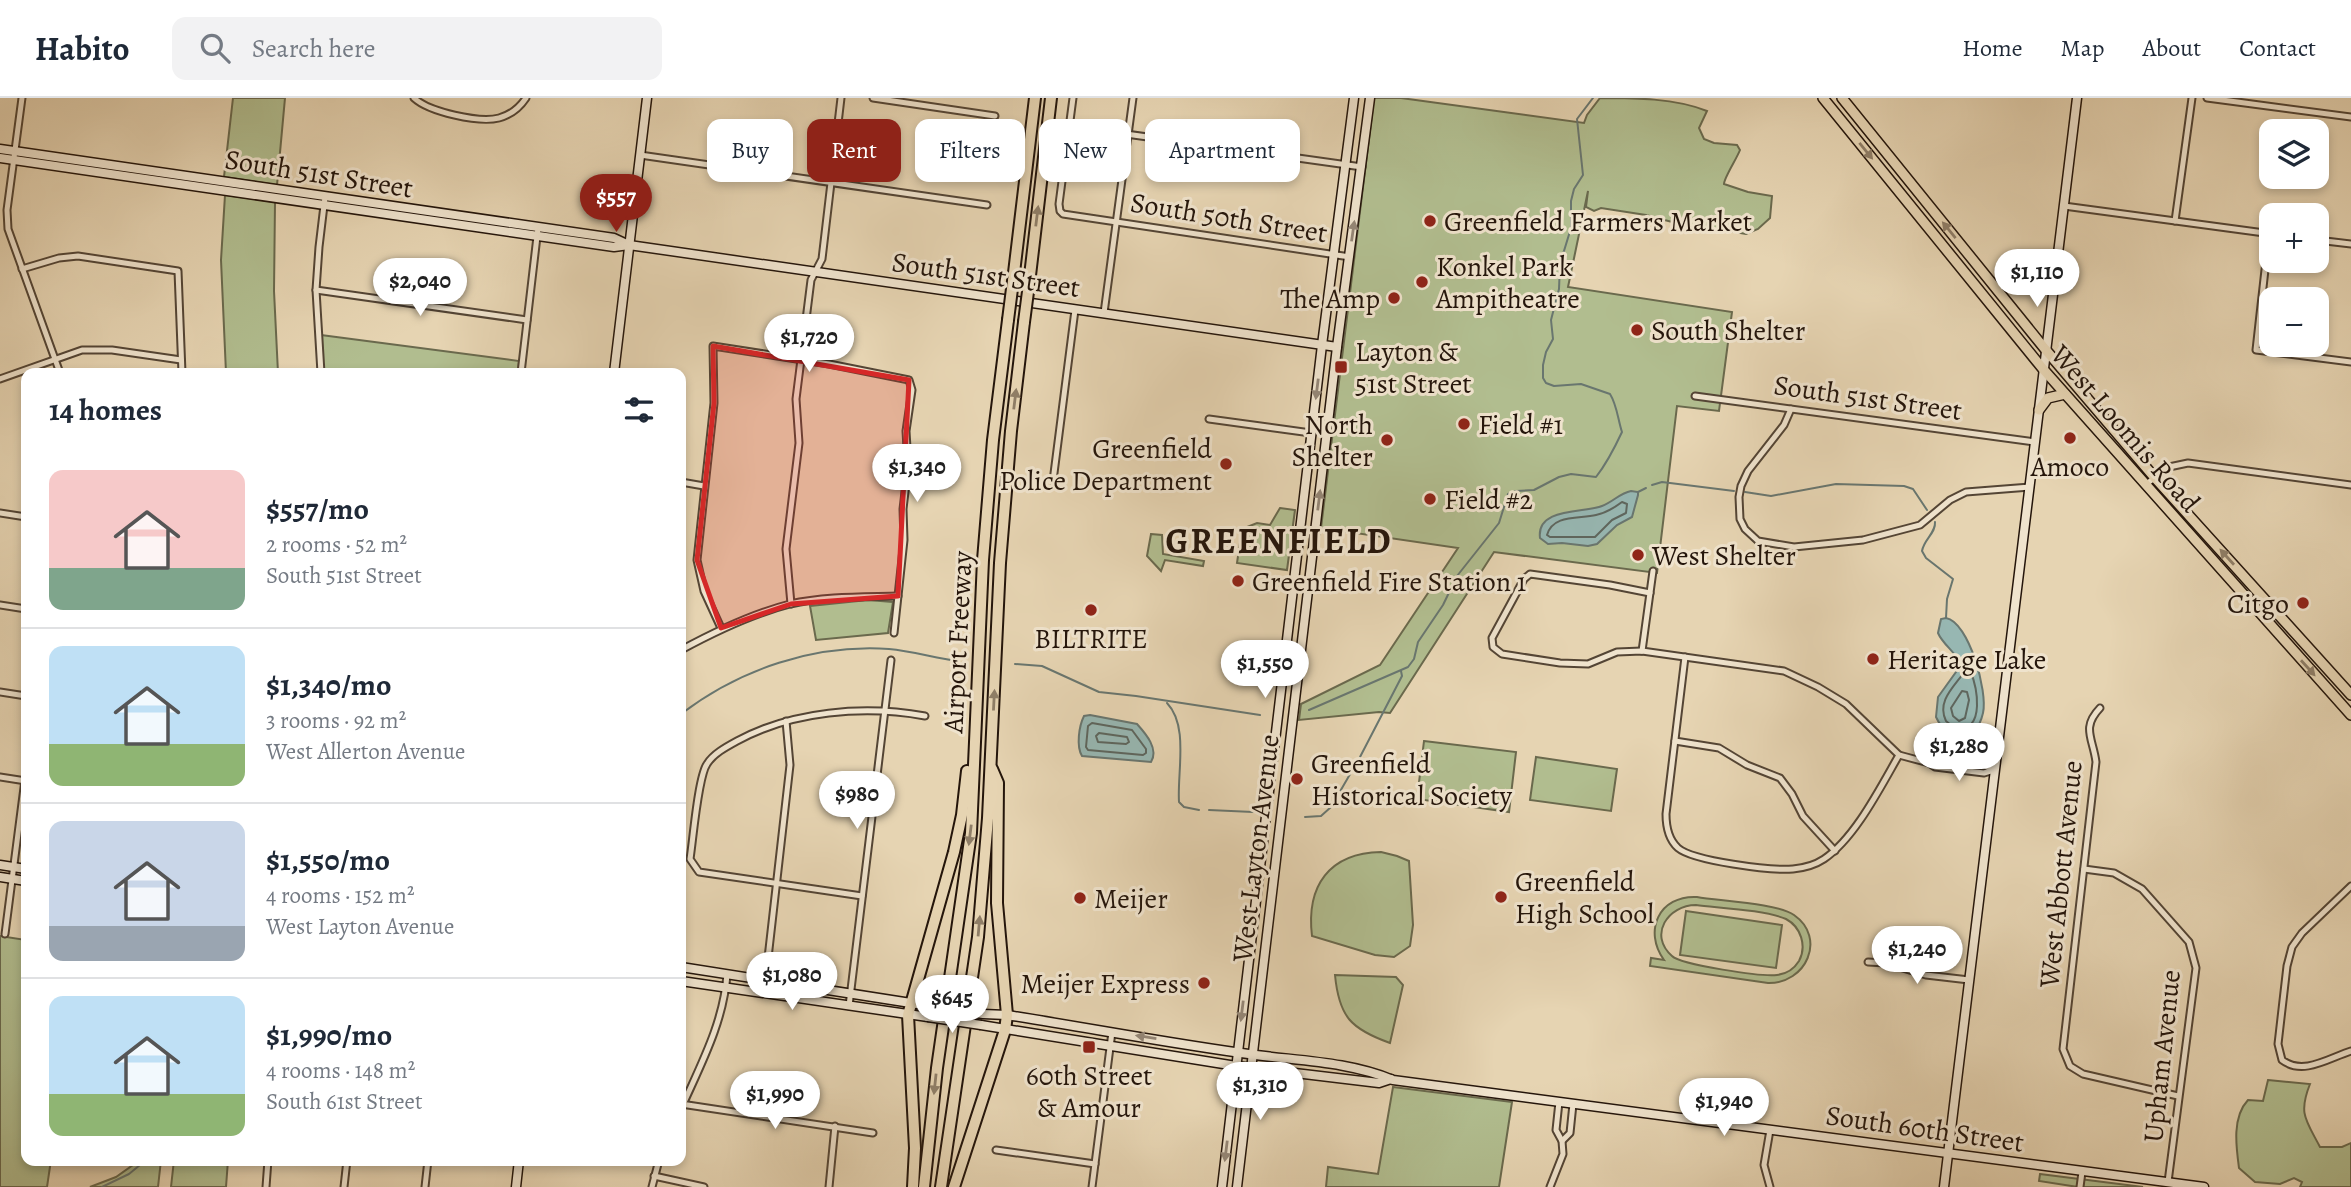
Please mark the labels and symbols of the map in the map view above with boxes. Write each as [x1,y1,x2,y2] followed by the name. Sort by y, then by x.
[222,140,415,208] street label: South 51st Street
[1858,142,1873,159] one-way arrow
[575,174,657,234] pin: $557
[1128,184,1330,252] street label: South 50th Street
[1444,203,1752,241] place label: Greenfield Farmers Market
[1032,205,1043,227] one-way arrow
[1422,213,1438,229] marker: Greenfield Farmers Market
[1348,220,1359,242] one-way arrow
[1941,222,1956,240] one-way arrow
[889,243,1082,307] street label: South 51st Street
[1435,248,1580,318] place label: Konkel Park Ampitheatre
[1980,250,2094,309] pin: $1,110
[363,258,477,318] pin: $2,040
[1414,274,1430,290] marker: Konkel Park Ampitheatre
[1280,280,1380,318] place label: The Amp
[1386,290,1402,306] marker: The Amp
[1651,312,1806,350] place label: South Shelter
[752,314,866,374] pin: $1,720
[1629,322,1645,338] marker: South Shelter
[1355,333,1472,403] place label: Layton & 51st Street
[2041,336,2209,521] street label: West Loomis Road
[1333,359,1349,375] marker: Layton & 51st Street
[1771,366,1964,430] street label: South 51st Street
[1311,378,1322,400] one-way arrow
[1010,388,1021,410] one-way arrow
[1292,406,1373,476] place label: North Shelter
[1478,406,1563,444] place label: Field #1
[1456,416,1472,432] marker: Field #1
[999,430,1213,500] place label: Greenfield Police Department
[2062,430,2078,446] marker: Amoco
[1379,432,1395,448] marker: North Shelter
[860,444,974,504] pin: $1,340
[2030,448,2109,486] place label: Amoco
[1218,456,1234,472] marker: Greenfield Police Department
[1444,481,1533,519] place label: Field #2
[1313,489,1324,511] one-way arrow
[1422,491,1438,507] marker: Field #2
[1165,517,1393,565] district label: GREENFIELD
[1651,537,1796,575] place label: West Shelter
[1630,547,1646,563] marker: West Shelter
[2220,549,2235,566] one-way arrow
[934,550,982,735] street label: Airport Freeway
[1252,563,1526,601] place label: Greenfield Fire Station 1
[1230,573,1246,589] marker: Greenfield Fire Station 1
[2227,585,2289,623] place label: Citgo
[2295,595,2311,611] marker: Citgo
[1083,602,1099,618] marker: BILTRITE
[1034,620,1148,658] place label: BILTRITE
[1208,640,1322,700] pin: $1,550
[1887,641,2046,679] place label: Heritage Lake
[1865,651,1881,667] marker: Heritage Lake
[2299,659,2315,676] one-way arrow
[989,688,1000,710] one-way arrow
[1902,724,2016,783] pin: $1,280
[1223,732,1289,965] street label: West Layton Avenue
[1311,745,1513,815] place label: Greenfield Historical Society
[2030,759,2092,991] street label: West Abbott Avenue
[1289,771,1305,787] marker: Greenfield Historical Society
[816,772,898,831] pin: $980
[964,824,975,846] one-way arrow
[1515,863,1654,933] place label: Greenfield High School
[1094,880,1168,918] place label: Meijer
[1493,889,1509,905] marker: Greenfield High School
[1072,890,1088,906] marker: Meijer
[974,914,985,936] one-way arrow
[1860,926,1974,986] pin: $1,240
[735,953,849,1012] pin: $1,080
[1020,965,1190,1003] place label: Meijer Express
[2134,968,2190,1144] street label: Upham Avenue
[1196,975,1212,991] marker: Meijer Express
[911,976,993,1035] pin: $645
[1237,1000,1248,1022] one-way arrow
[1135,1031,1157,1042] one-way arrow
[1081,1039,1097,1055] marker: 60th Street & Amour
[1026,1057,1152,1127] place label: 60th Street & Amour
[1203,1062,1317,1122] pin: $1,310
[718,1072,832,1131] pin: $1,990
[929,1074,940,1096] one-way arrow
[1667,1079,1781,1138] pin: $1,940
[1823,1096,2026,1162] street label: South 60th Street
[1220,1140,1231,1162] one-way arrow

